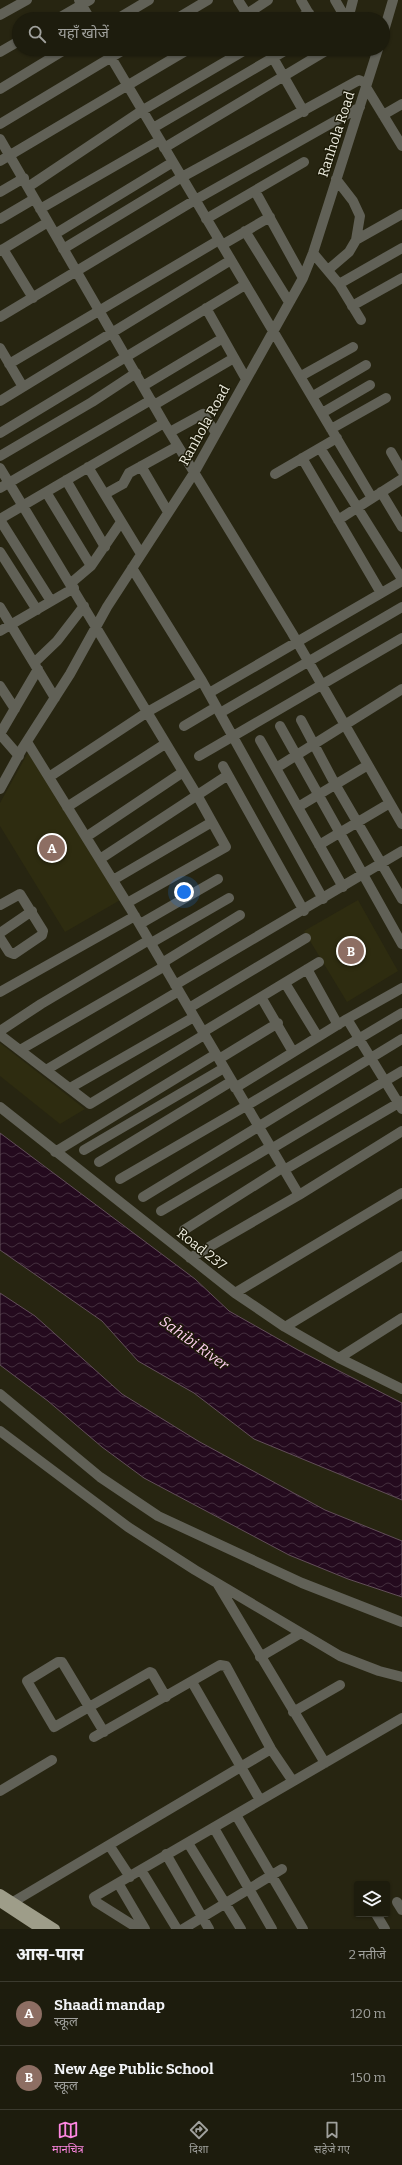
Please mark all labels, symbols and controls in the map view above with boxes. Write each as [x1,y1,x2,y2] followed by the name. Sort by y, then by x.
[12,12,390,56] search box
[26,23,48,45] icon: search
[58,24,109,42] text: यहाँ खोजें
[315,89,358,179] street label: Ranhola Road
[175,382,234,468] street label: Ranhola Road
[39,833,65,863] pin: A
[174,882,194,902] your location
[338,936,364,966] pin: B
[173,1225,230,1274] street label: Road 237
[156,1312,233,1374] water label: Sahibi River
[354,1881,390,1917] map controls
[354,1881,390,1917] button: layers
[16,1944,84,1965] text: आस-पास
[349,1947,386,1962] text: 2 नतीजे
[54,1996,165,2014] text: Shaadi mandap
[24,2006,34,2021] text: A
[350,2006,386,2021] text: 120 m
[54,2014,78,2029] text: स्कूल
[54,2060,214,2078] text: New Age Public School
[25,2070,33,2085] text: B
[350,2070,386,2085] text: 150 m
[54,2078,78,2093] text: स्कूल
[52,2119,84,2157] tab: मानचित्र
[188,2119,210,2157] tab: दिशा
[314,2119,350,2157] tab: सहेजे गए

